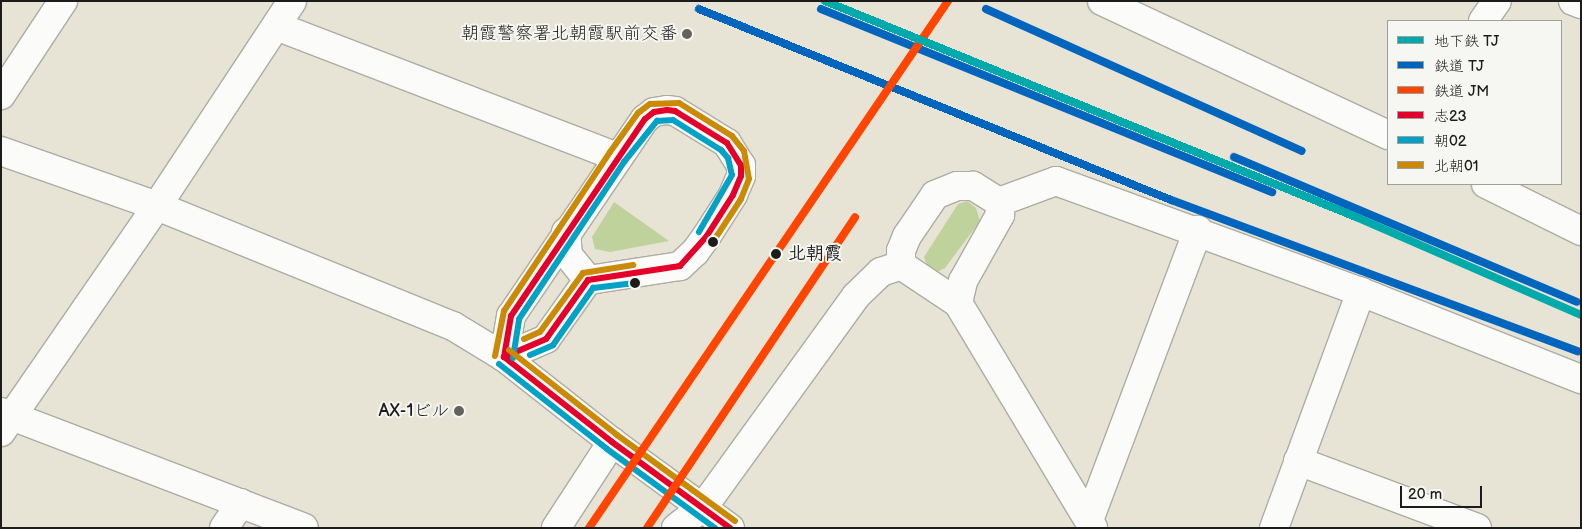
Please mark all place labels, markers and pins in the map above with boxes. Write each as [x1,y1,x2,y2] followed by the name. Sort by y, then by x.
[461,23,677,45] place label: 朝霞警察署北朝霞駅前交番
[681,28,693,40] marker: 朝霞警察署北朝霞駅前交番
[708,237,718,247] unlabelled marker
[788,243,842,265] place label: 北朝霞
[767,245,785,263] marker: 北朝霞
[630,278,640,288] unlabelled marker
[378,400,449,422] place label: AX-1ビル
[453,405,465,417] marker: AX-1ビル

